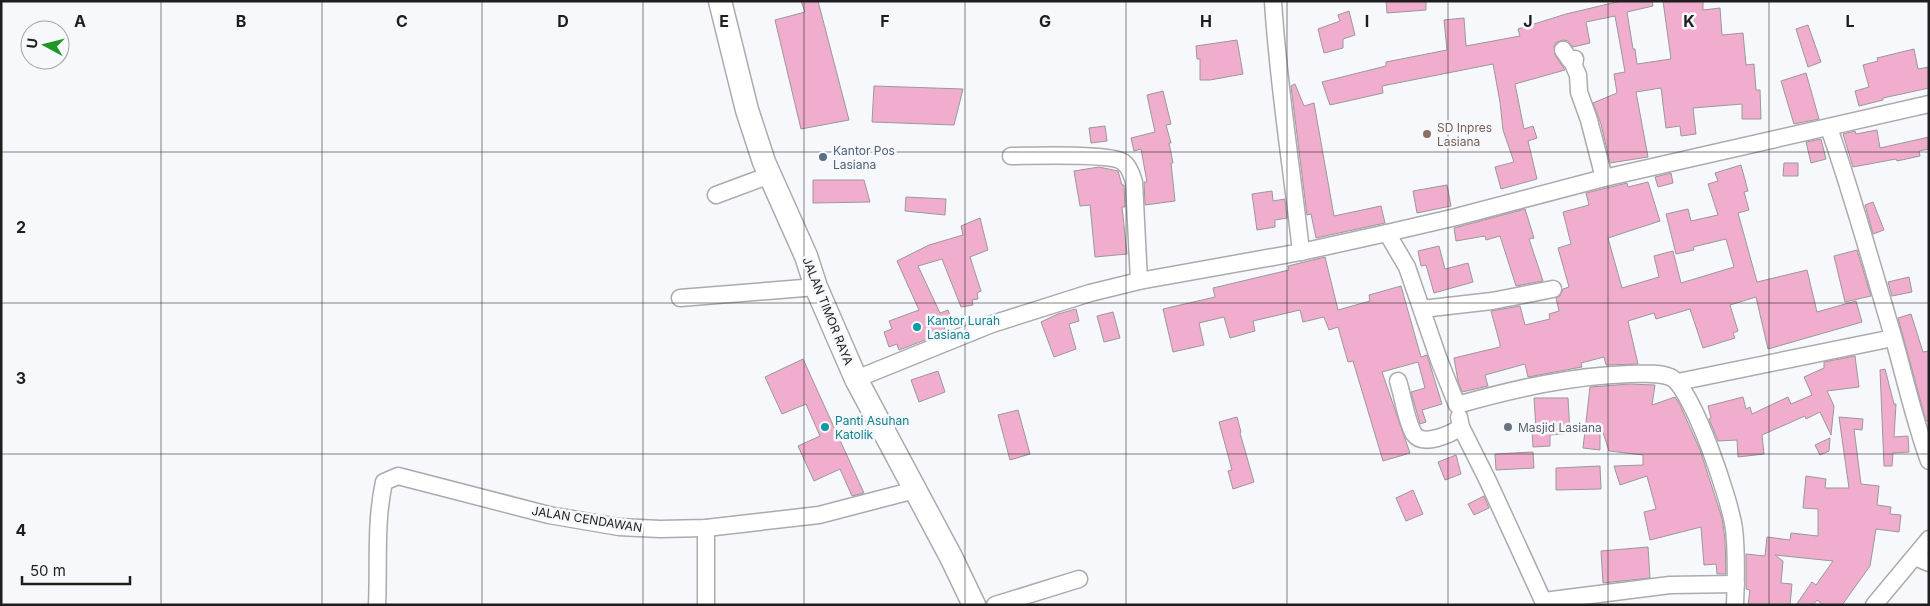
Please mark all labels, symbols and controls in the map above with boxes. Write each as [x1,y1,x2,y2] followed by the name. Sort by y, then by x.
[74,11,86,31] text: A
[236,11,246,31] text: B
[396,11,408,31] text: C
[557,11,569,31] text: D
[719,11,729,31] text: E
[880,11,890,31] text: F
[1039,11,1051,31] text: G
[1200,11,1212,31] text: H
[1365,11,1369,31] text: I
[1523,11,1533,31] text: J
[1683,11,1695,31] text: K
[1845,11,1855,31] text: L
[20,20,70,70] north arrow
[23,37,41,49] text: U
[1437,120,1492,149] place label: SD Inpres Lasiana
[1421,128,1433,140] marker: SD Inpres Lasiana
[833,143,895,172] place label: Kantor Pos Lasiana
[817,151,829,163] marker: Kantor Pos Lasiana
[16,217,26,237] text: 2
[799,255,857,367] street label: JALAN TIMOR RAYA
[927,313,1000,342] place label: Kantor Lurah Lasiana
[911,321,923,333] marker: Kantor Lurah Lasiana
[16,368,26,388] text: 3
[835,413,909,442] place label: Panti Asuhan Katolik
[1518,420,1602,435] place label: Masjid Lasiana
[819,421,831,433] marker: Panti Asuhan Katolik
[1502,421,1514,433] marker: Masjid Lasiana
[531,503,643,535] street label: JALAN CENDAWAN
[16,520,27,540] text: 4
[22,554,130,586] scale bar
[30,561,66,580] text: 50 m

